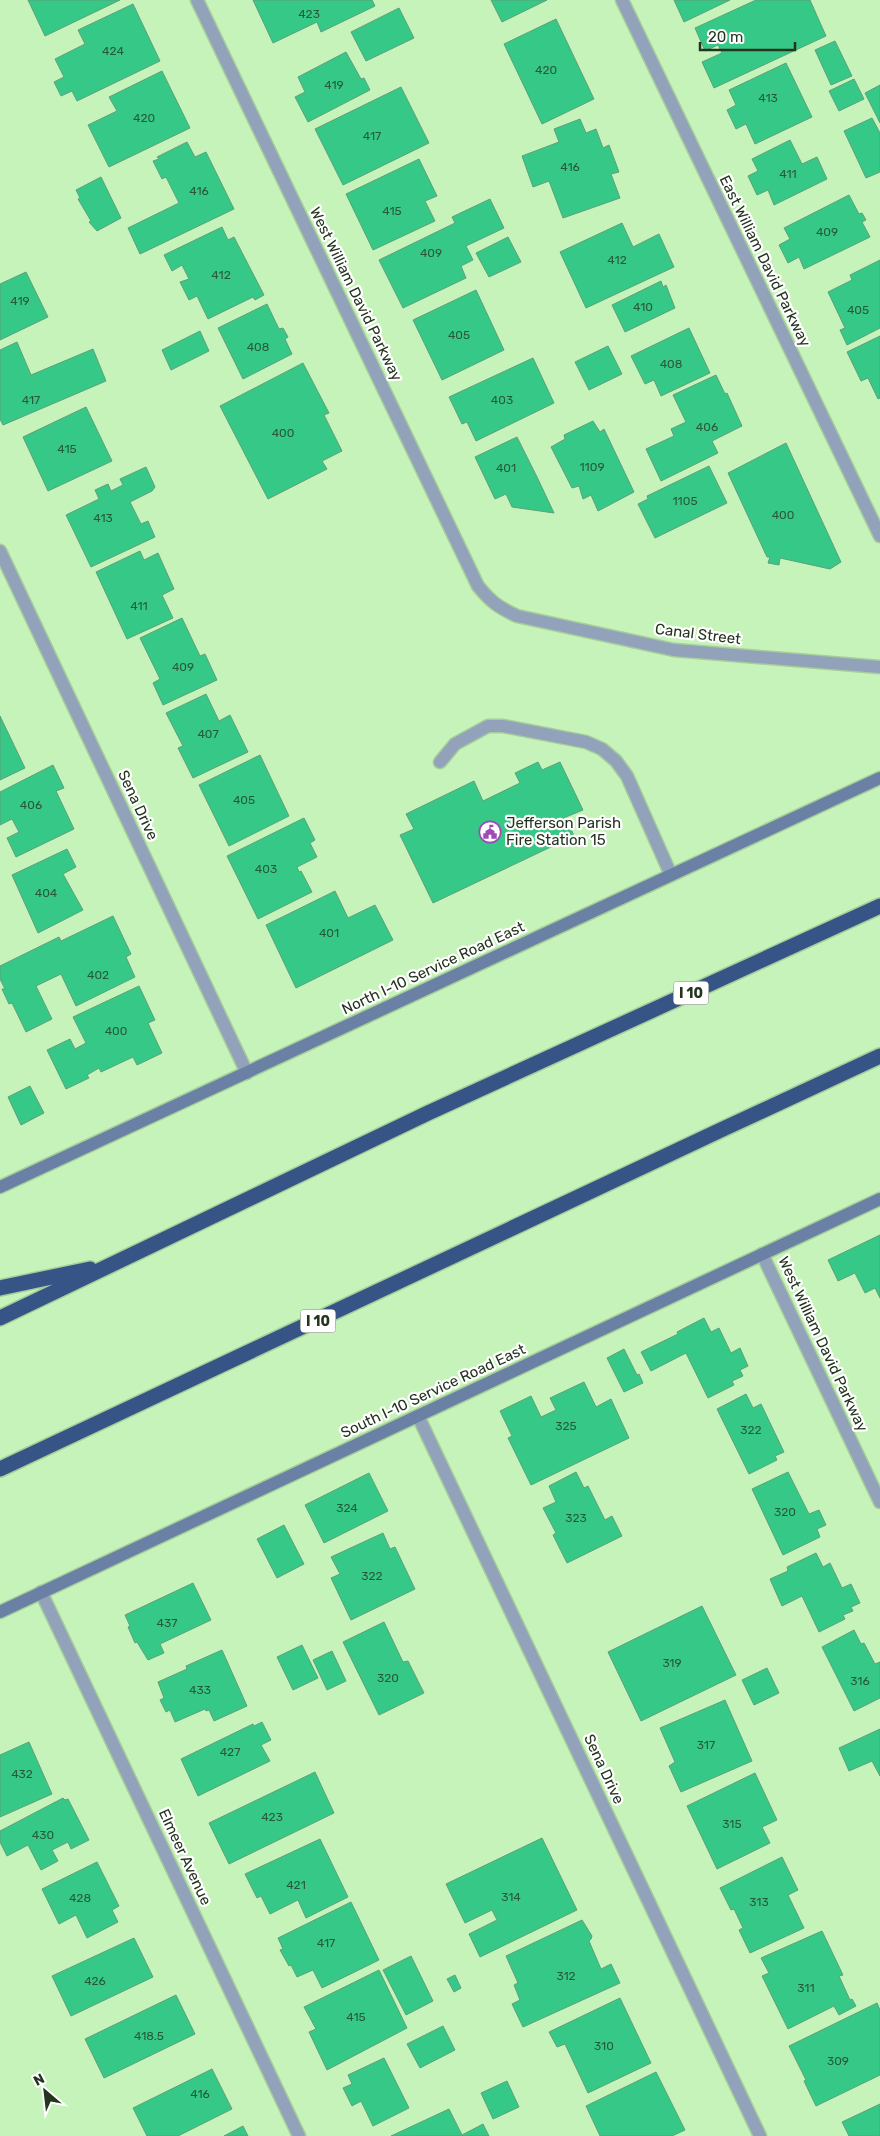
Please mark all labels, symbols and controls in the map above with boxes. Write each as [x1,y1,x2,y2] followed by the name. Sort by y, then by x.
[298,7,320,21] house number: 423
[700,20,795,52] scale bar
[708,28,743,46] text: 20 m
[102,44,124,58] house number: 424
[535,63,557,77] house number: 420
[324,78,344,92] house number: 419
[758,91,778,105] house number: 413
[133,111,155,125] house number: 420
[363,129,381,143] house number: 417
[560,160,580,174] house number: 416
[779,167,797,181] house number: 411
[716,172,814,350] street label: East William David Parkway
[189,184,209,198] house number: 416
[306,204,406,384] street label: West William David Parkway
[382,204,402,218] house number: 415
[816,225,838,239] house number: 409
[420,246,442,260] house number: 409
[607,253,627,267] house number: 412
[211,268,231,282] house number: 412
[10,294,30,308] house number: 419
[633,300,653,314] house number: 410
[847,303,869,317] house number: 405
[448,328,470,342] house number: 405
[247,340,269,354] house number: 408
[660,357,682,371] house number: 408
[22,393,40,407] house number: 417
[491,393,513,407] house number: 403
[696,420,718,434] house number: 406
[272,426,294,440] house number: 400
[57,442,77,456] house number: 415
[579,460,605,474] house number: 1109
[496,461,516,475] house number: 401
[672,494,698,508] house number: 1105
[772,508,794,522] house number: 400
[93,511,113,525] house number: 413
[130,599,148,613] house number: 411
[654,620,742,648] street label: Canal Street
[172,660,194,674] house number: 409
[197,727,219,741] house number: 407
[114,767,162,843] street label: Sena Drive
[233,793,255,807] house number: 405
[20,798,42,812] house number: 406
[506,814,621,849] place label: Jefferson Parish Fire Station 15
[478,820,502,844] public building icon: Jefferson Parish Fire Station 15
[255,862,277,876] house number: 403
[35,886,58,900] house number: 404
[339,918,527,1018] street label: North I-10 Service Road East
[319,926,339,940] house number: 401
[87,968,109,982] house number: 402
[674,981,708,1004] road number: I 10
[105,1024,127,1038] house number: 400
[774,1254,872,1434] street label: West William David Parkway
[300,1310,336,1332] road number: I 10
[338,1340,528,1442] street label: South I-10 Service Road East
[555,1419,577,1433] house number: 325
[740,1423,762,1437] house number: 322
[336,1501,358,1515] house number: 324
[774,1505,796,1519] house number: 320
[565,1511,587,1525] house number: 323
[361,1569,383,1583] house number: 322
[157,1616,177,1630] house number: 437
[662,1656,682,1670] house number: 319
[377,1671,399,1685] house number: 320
[850,1674,870,1688] house number: 316
[189,1683,211,1697] house number: 433
[580,1731,628,1807] street label: Sena Drive
[697,1738,715,1752] house number: 317
[220,1745,240,1759] house number: 427
[11,1767,33,1781] house number: 432
[155,1806,215,1908] street label: Elmeer Avenue
[261,1810,283,1824] house number: 423
[722,1817,742,1831] house number: 315
[32,1828,54,1842] house number: 430
[286,1878,306,1892] house number: 421
[501,1890,521,1904] house number: 314
[69,1891,91,1905] house number: 428
[749,1895,769,1909] house number: 313
[317,1936,335,1950] house number: 417
[556,1969,576,1983] house number: 312
[84,1974,106,1988] house number: 426
[797,1981,815,1995] house number: 311
[346,2010,366,2024] house number: 415
[134,2029,164,2043] house number: 418.5
[594,2039,614,2053] house number: 310
[827,2054,849,2068] house number: 309
[20,2066,70,2116] north arrow
[31,2070,48,2090] text: N
[190,2087,210,2101] house number: 416

